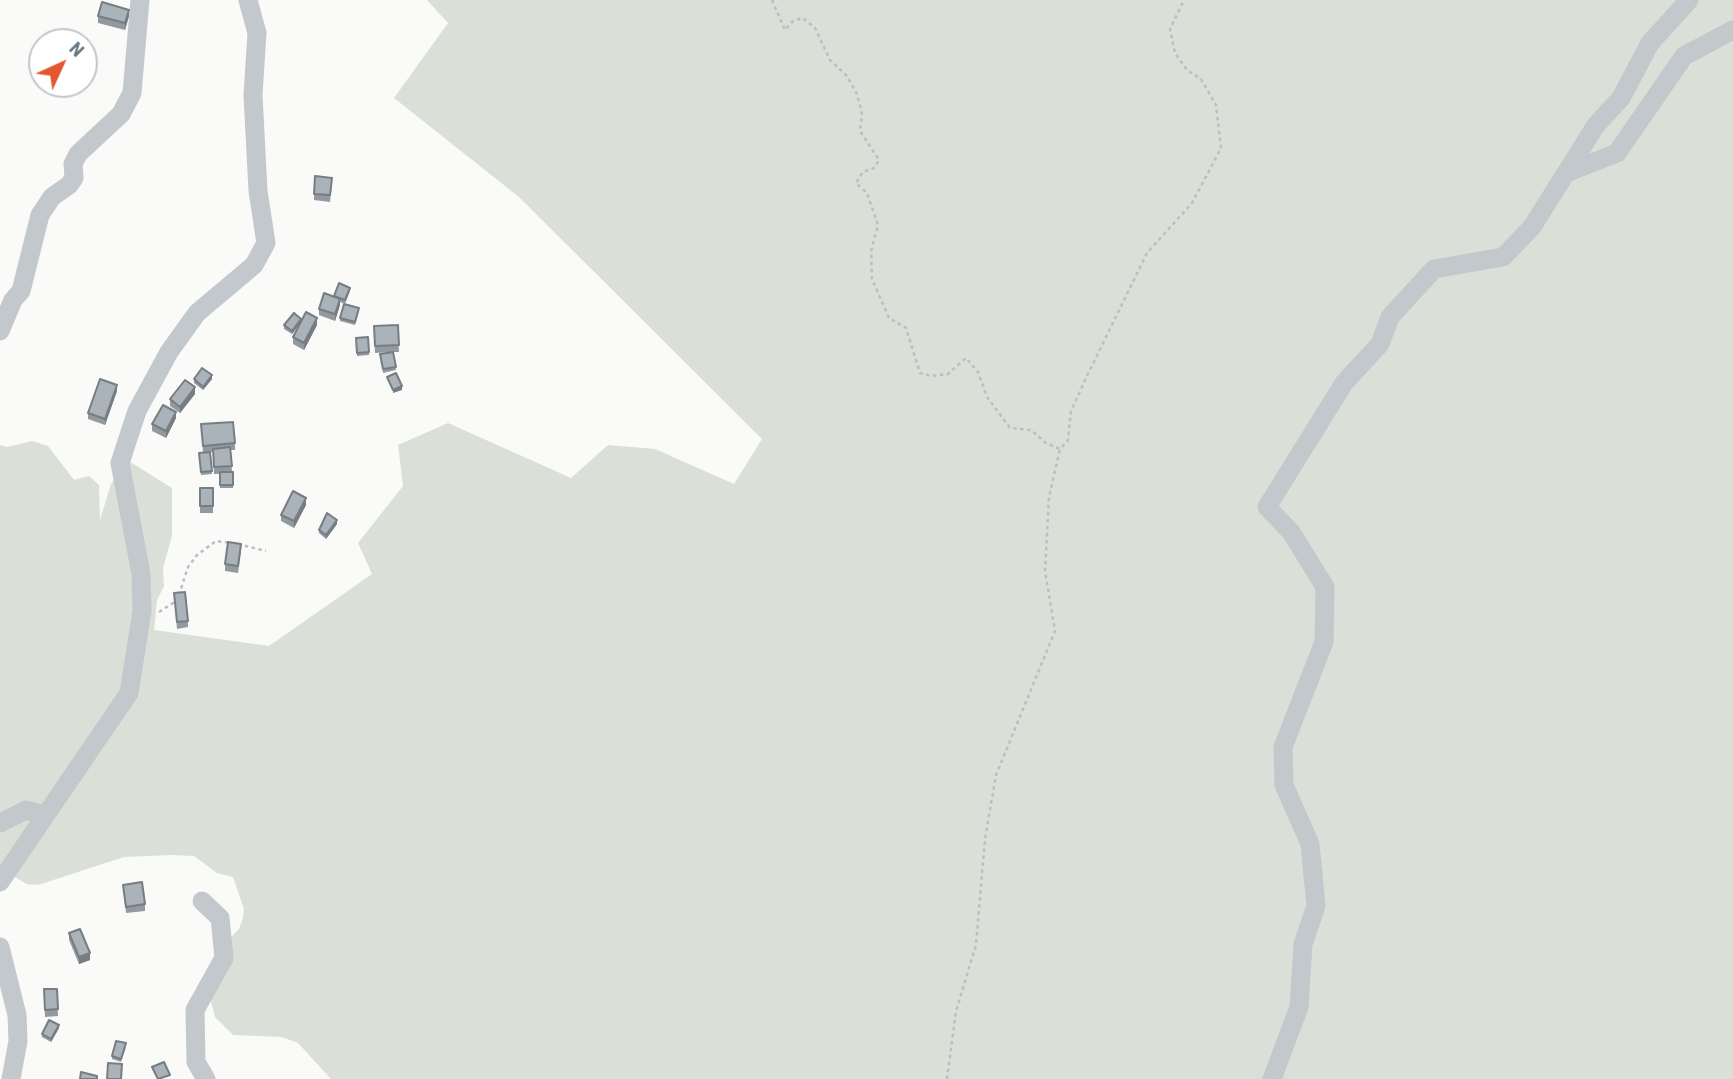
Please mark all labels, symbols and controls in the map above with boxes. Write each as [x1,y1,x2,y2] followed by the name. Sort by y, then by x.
[28,28,98,98] north arrow
[65,37,89,61] text: N

